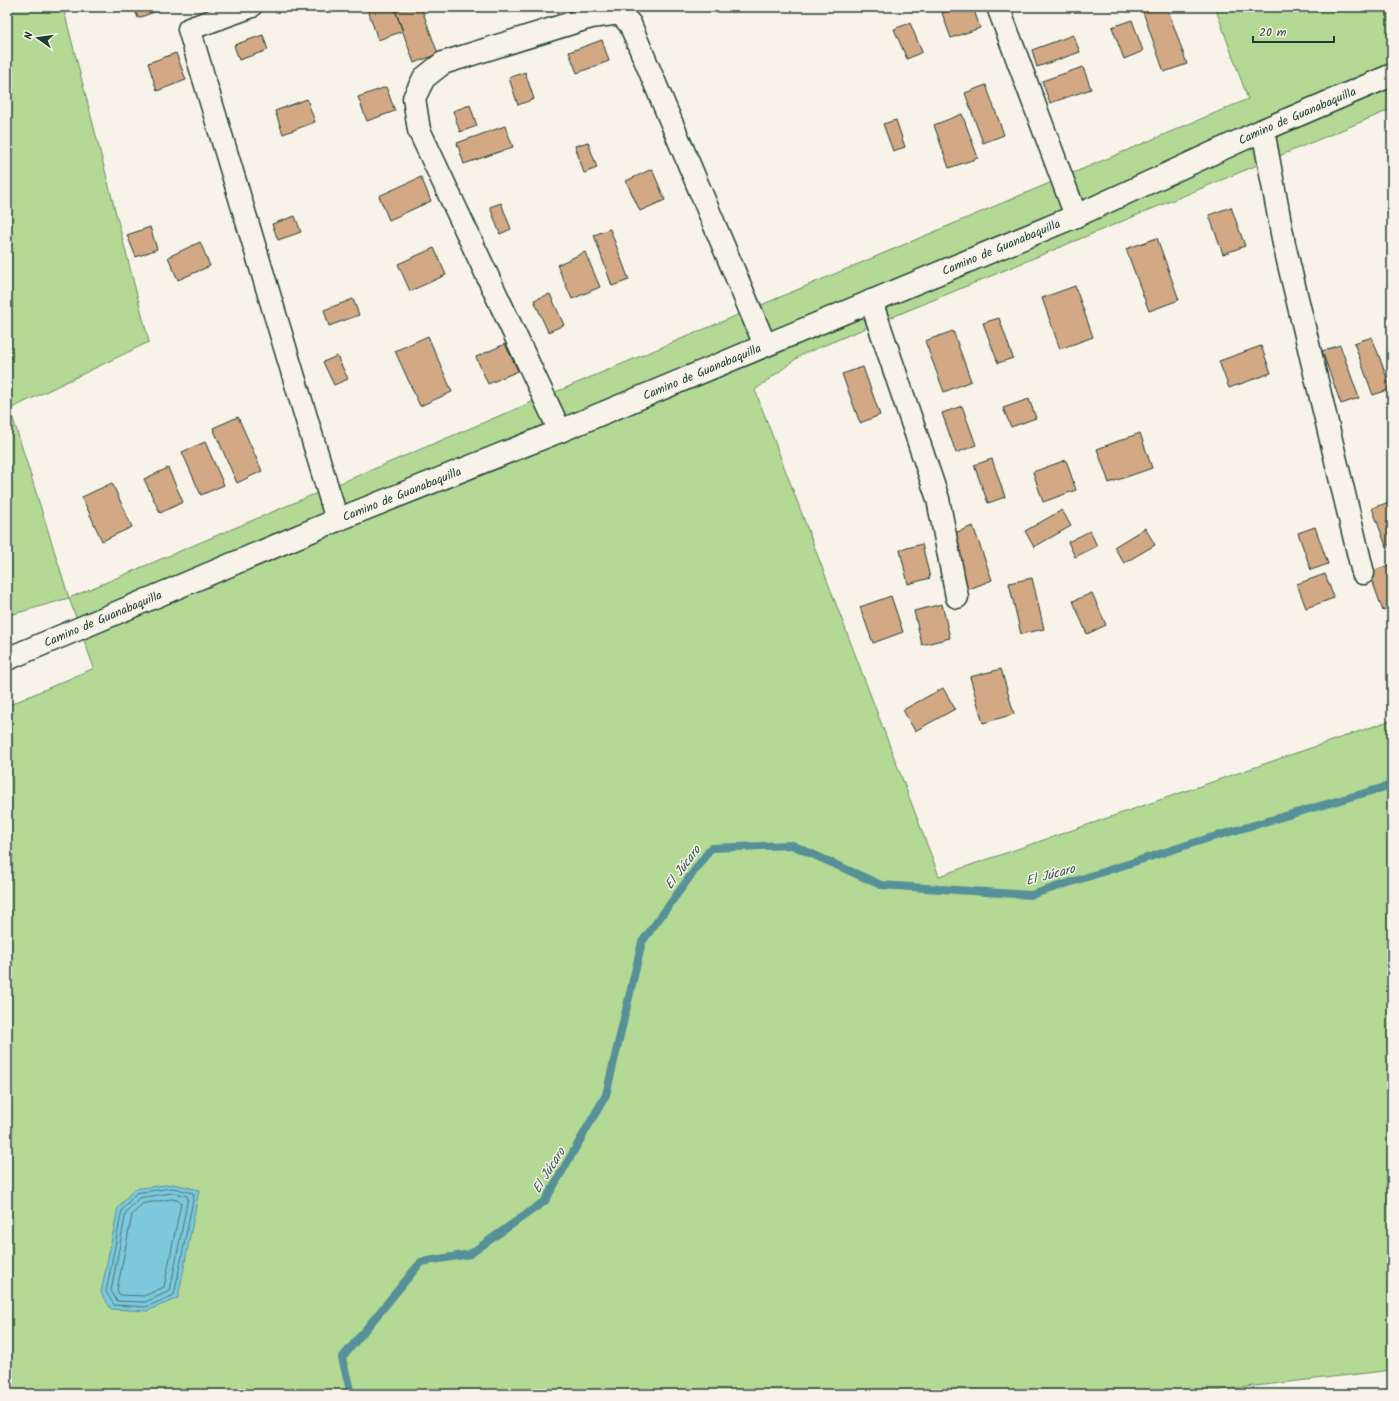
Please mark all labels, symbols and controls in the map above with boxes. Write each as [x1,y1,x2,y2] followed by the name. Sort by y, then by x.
[18,18,58,58] north arrow
[1253,18,1334,44] scale bar
[1259,23,1287,42] text: 20 m
[20,30,39,41] text: N
[1235,82,1360,150] street label: Camino de Guanabaquilla
[939,214,1064,281] street label: Camino de Guanabaquilla
[640,339,765,405] street label: Camino de Guanabaquilla
[340,462,465,527] street label: Camino de Guanabaquilla
[41,586,165,652] street label: Camino de Guanabaquilla
[660,841,707,894] water label: El Júcaro
[1023,858,1079,892] water label: El Júcaro
[527,1143,572,1198] water label: El Júcaro

